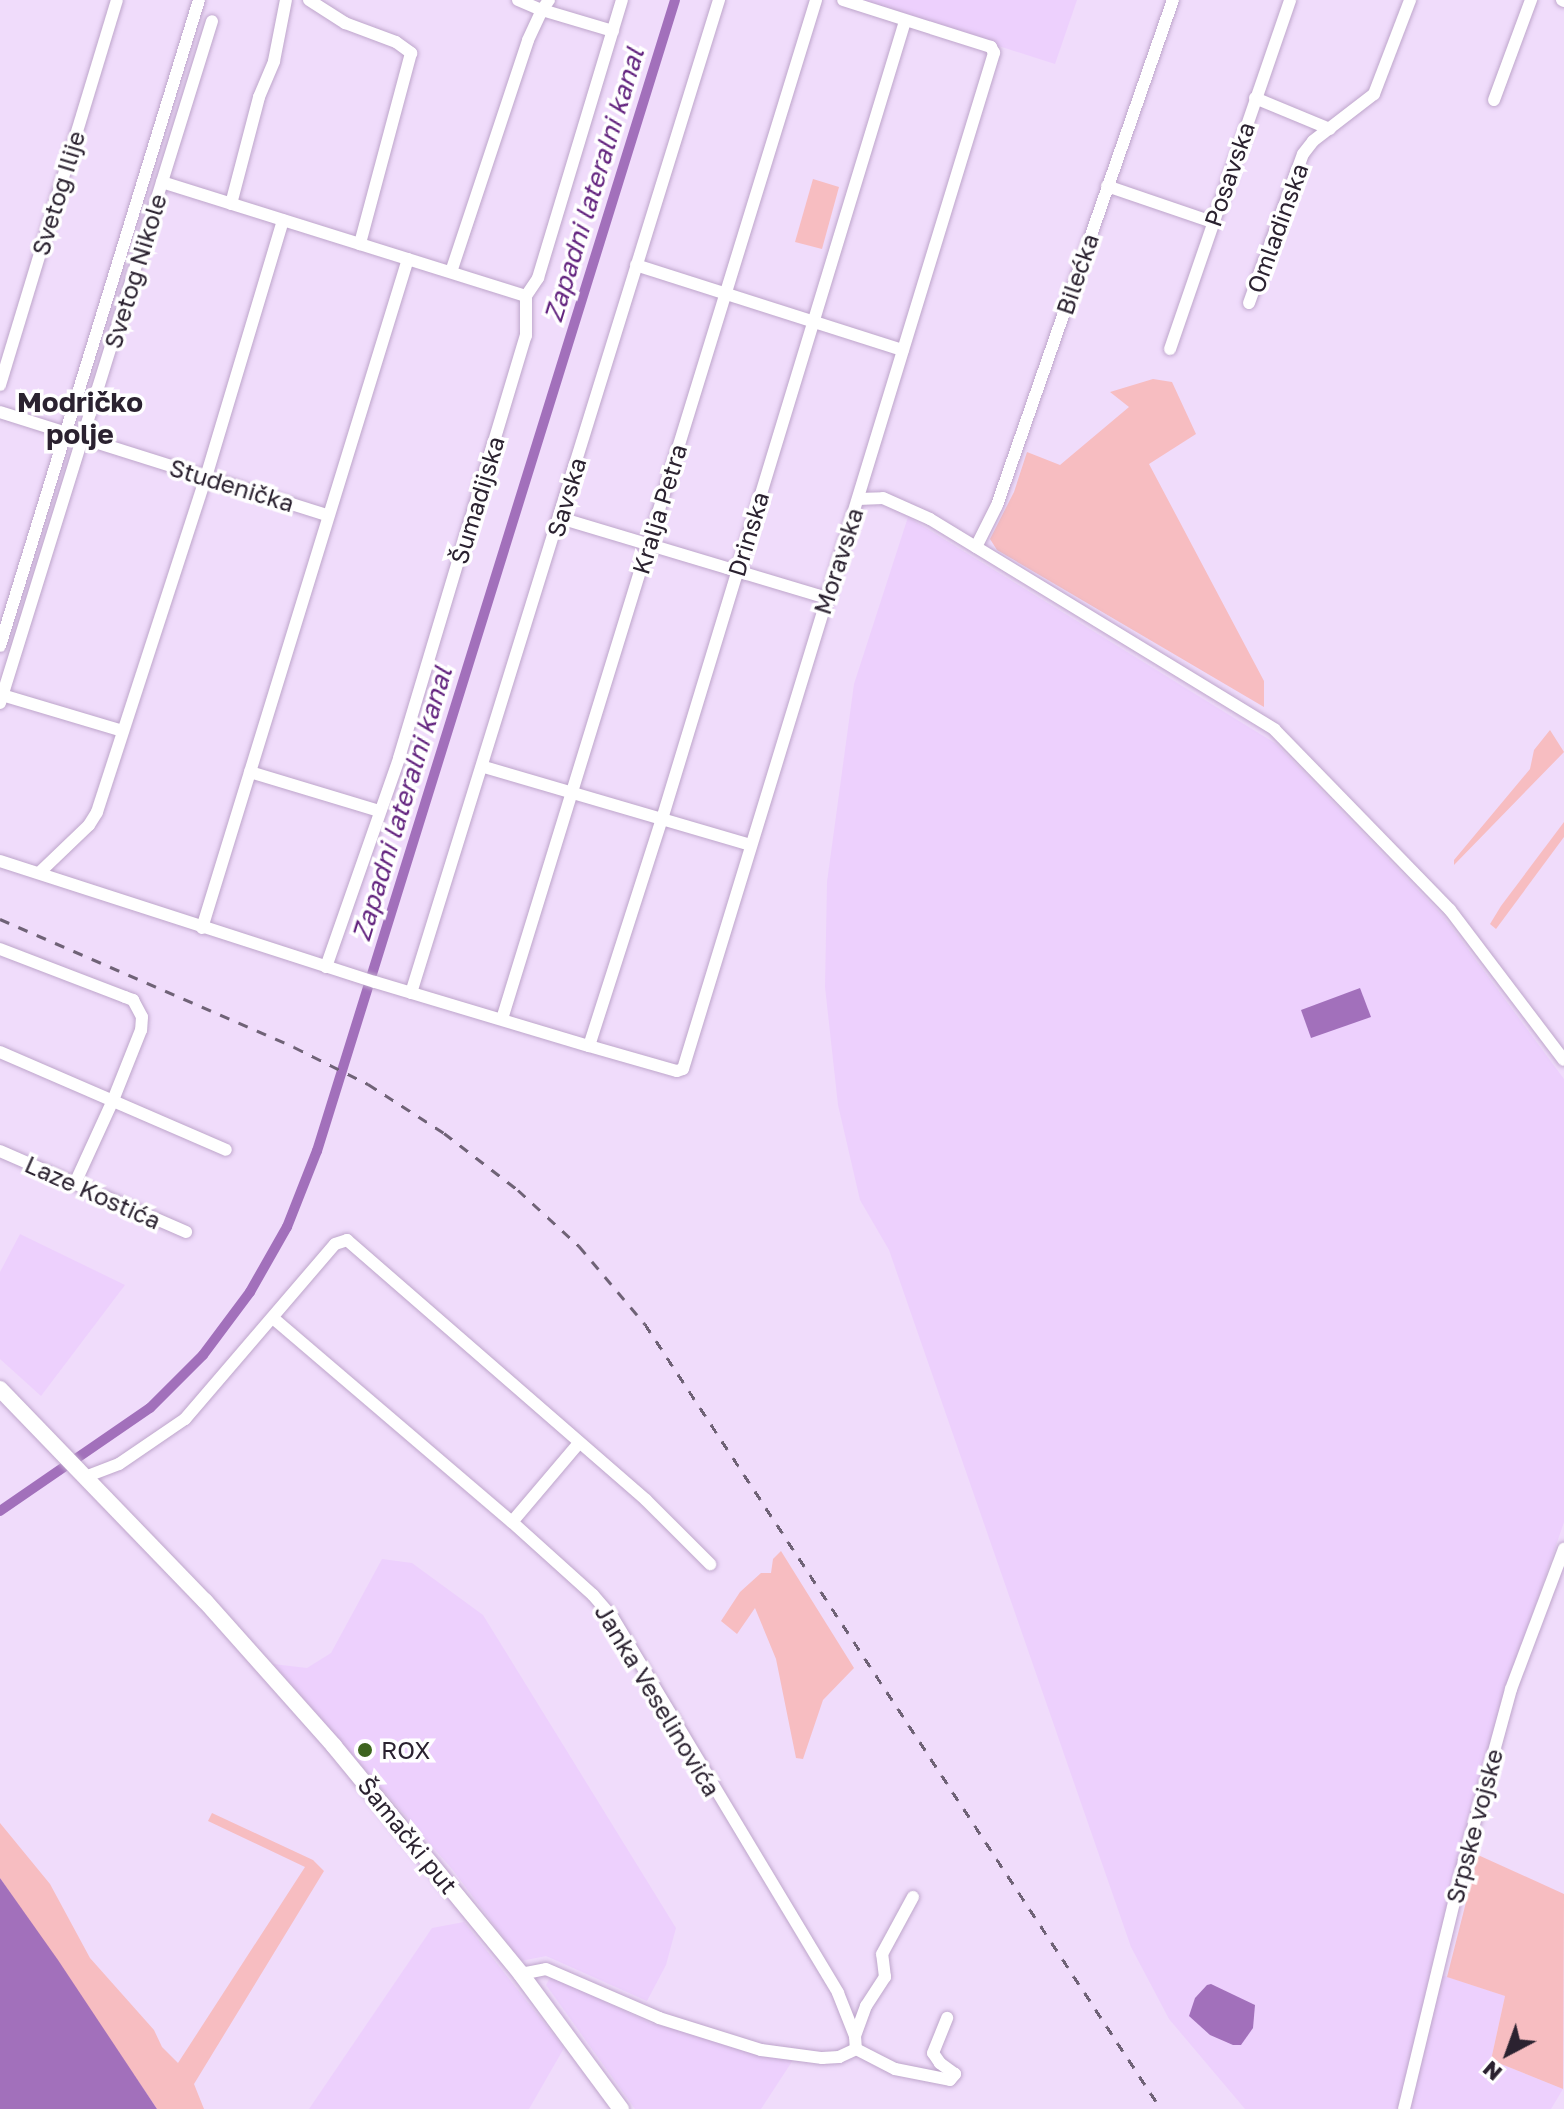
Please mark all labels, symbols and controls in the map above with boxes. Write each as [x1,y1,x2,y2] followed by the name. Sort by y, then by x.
[537,44,651,326] water label: Zapadni lateralni kanal
[1198,118,1260,230] street label: Posavska
[25,127,91,259] street label: Svetog Ilije
[1240,159,1314,297] street label: Omladinska
[98,190,172,352] street label: Svetog Nikole
[1050,230,1104,318] street label: Bilećka
[17,385,143,451] district label: Modričko polje
[444,433,510,567] street label: Šumadijska
[626,440,692,578] street label: Kralja Petra
[166,452,298,518] street label: Studenička
[540,454,592,540] street label: Savska
[722,488,774,580] street label: Drinska
[807,504,869,618] street label: Moravska
[345,663,459,945] water label: Zapadni lateralni kanal
[21,1149,165,1235] street label: Laze Kostića
[589,1599,727,1801] street label: Janka Veselinovića
[381,1736,430,1764] place label: ROX
[356,1741,374,1759] marker: ROX
[1440,1746,1508,1906] street label: Srpske vojske
[352,1771,464,1899] street label: Šamački put
[1468,2013,1548,2093] north arrow
[1477,2056,1507,2087] text: N

